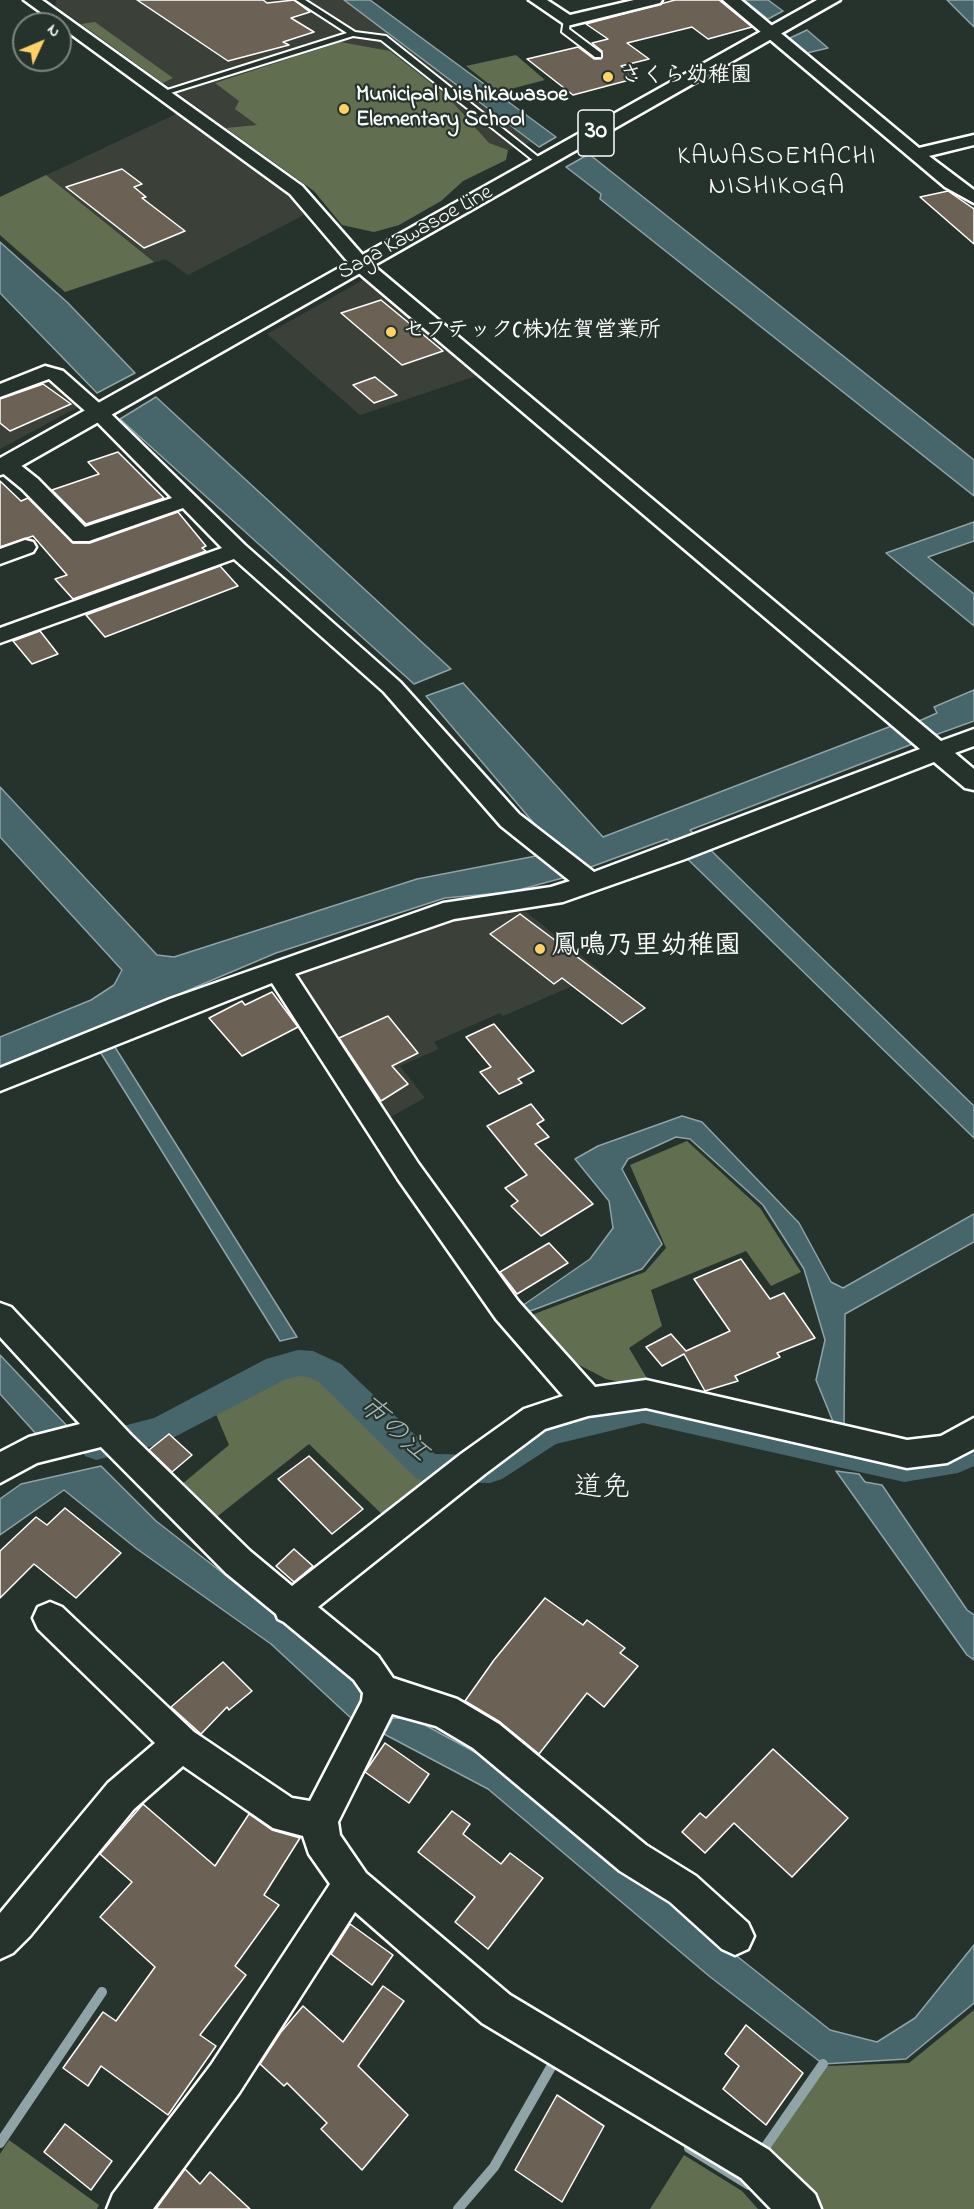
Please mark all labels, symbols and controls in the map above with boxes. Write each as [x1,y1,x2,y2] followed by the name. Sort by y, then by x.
[12,12,72,72] north arrow
[41,19,66,43] text: N
[620,64,752,90] place label: さくら幼稚園
[601,70,615,84] marker: さくら幼稚園
[356,83,568,134] place label: Municipal Nishikawasoe Elementary School
[337,102,351,116] marker: Municipal Nishikawasoe Elementary School
[578,110,614,156] road number: 30
[677,143,877,204] district label: KAWASOEMACHI NISHIKOGA
[334,181,498,287] street label: Saga Kawasoe Line
[403,319,661,345] place label: セフテック(株)佐賀営業所
[384,325,398,339] marker: セフテック(株)佐賀営業所
[552,933,741,965] place label: 鳳鳴乃里幼稚園
[533,942,547,956] marker: 鳳鳴乃里幼稚園
[350,1390,434,1472] water label: 市の江
[574,1473,630,1507] district label: 道免

